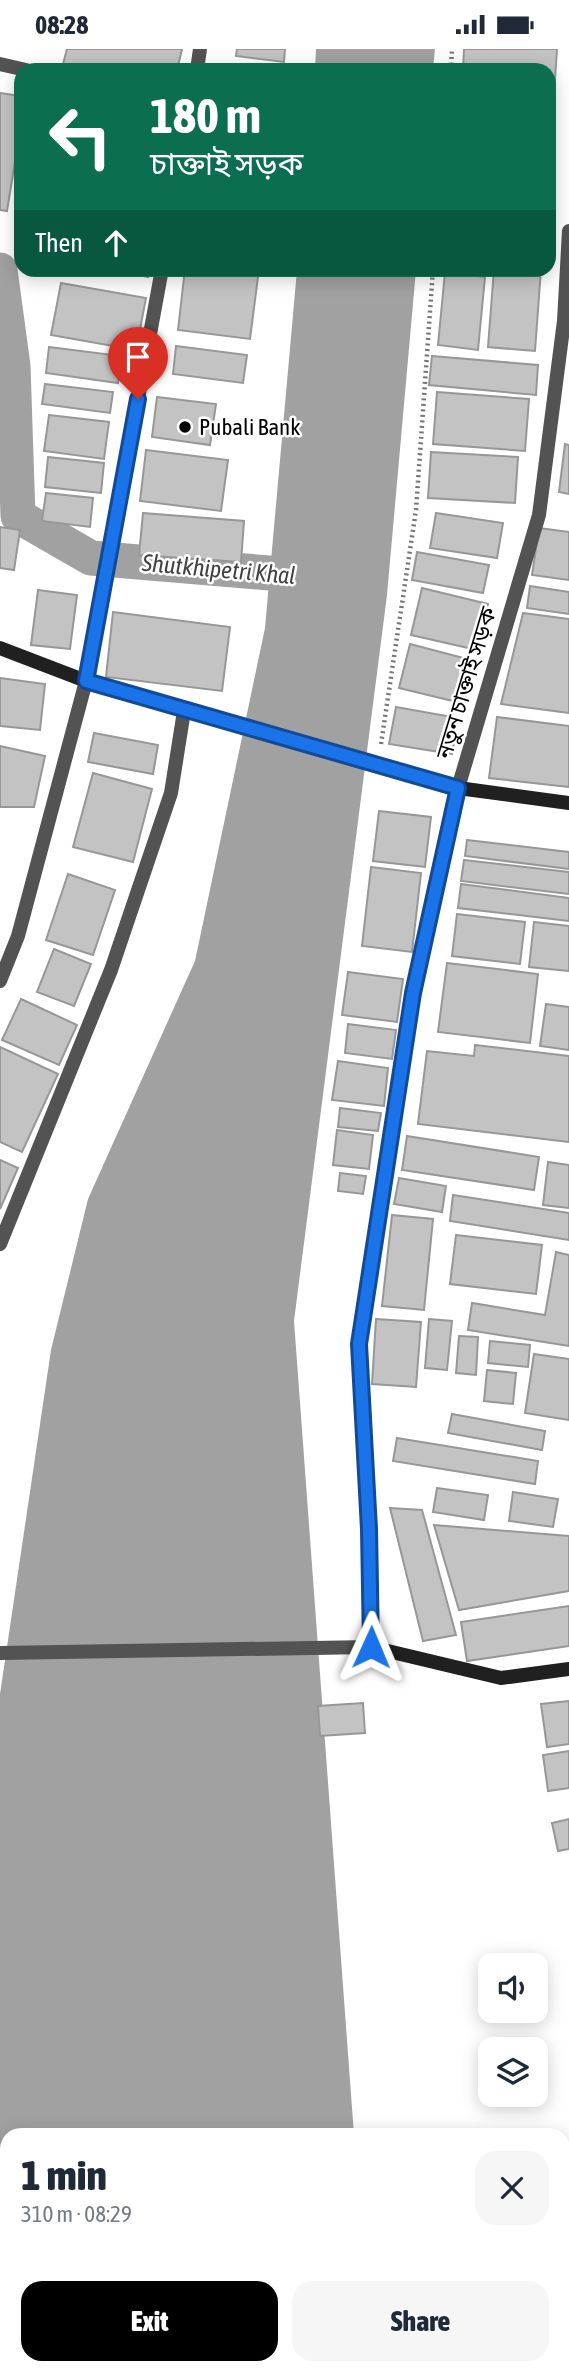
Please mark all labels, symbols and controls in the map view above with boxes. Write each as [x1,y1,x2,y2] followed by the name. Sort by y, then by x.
[35,10,89,40] text: 08:28
[150,87,261,143] text: 180 m
[35,91,126,182] icon: left
[150,145,303,182] text: চাক্তাই সড়ক
[97,224,135,262] icon: ahead
[35,228,83,258] text: Then
[108,327,168,399] pin
[119,338,157,376] icon: arrive
[199,414,300,440] place label: Pubali Bank
[177,419,193,435] marker: Pubali Bank
[140,549,297,589] water label: Shutkhipetri Khal
[430,604,502,763] street label: নতুন চাক্তাই সড়ক
[334,1610,408,1684] position arrow
[478,1953,548,2107] map controls
[478,1953,548,2023] button: sound
[478,2037,548,2107] button: layers
[21,2151,107,2199] text: 1 min
[475,2151,549,2225] button: close
[21,2201,132,2227] text: 310 m · 08:29
[21,2281,278,2361] button: Exit
[292,2281,549,2361] button: Share

